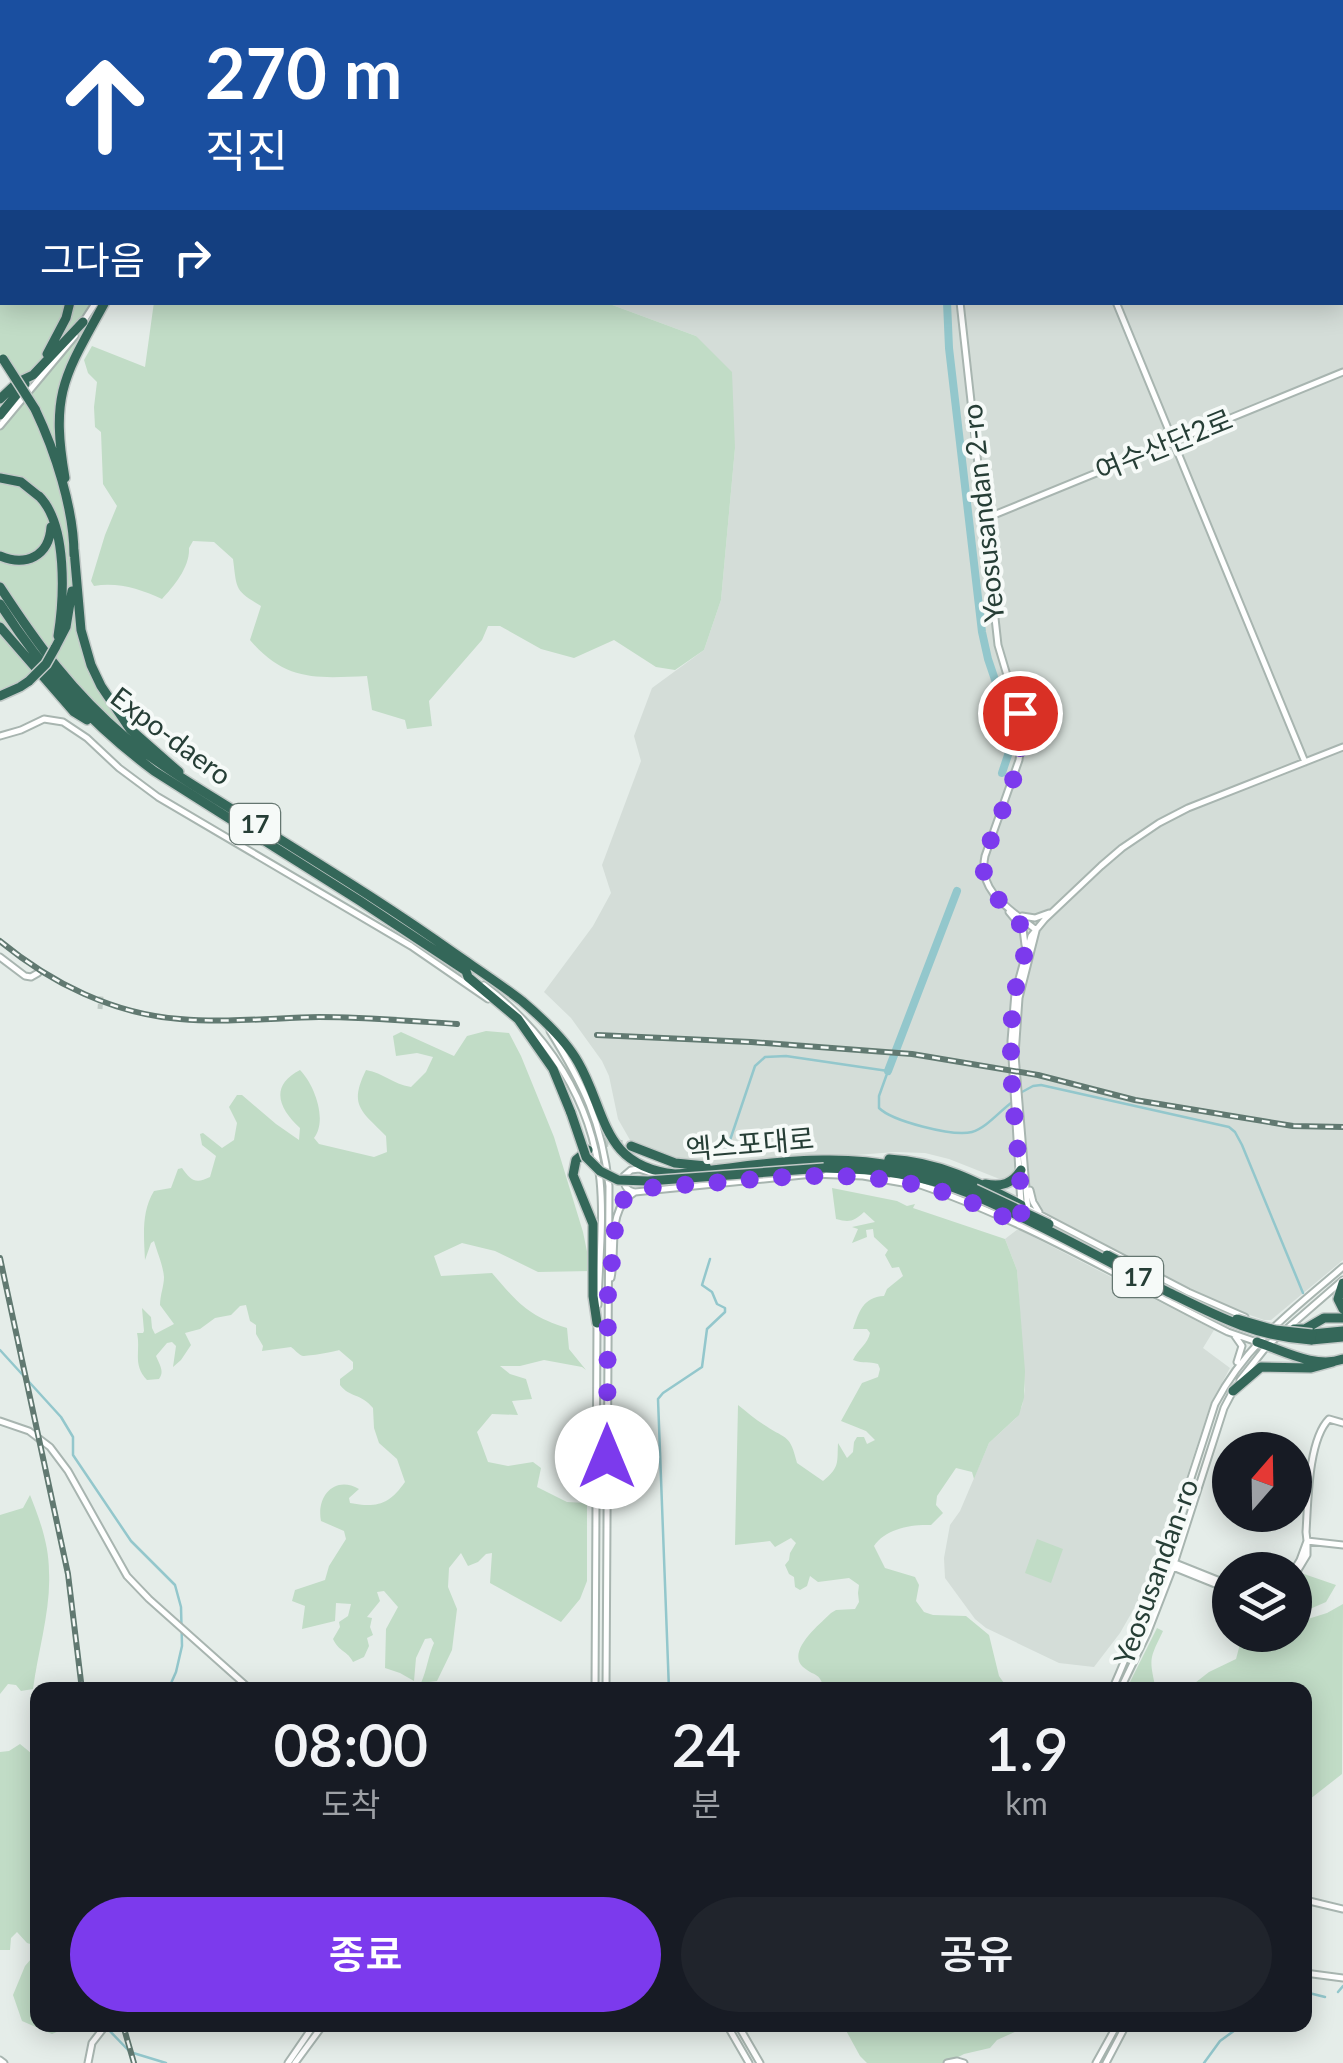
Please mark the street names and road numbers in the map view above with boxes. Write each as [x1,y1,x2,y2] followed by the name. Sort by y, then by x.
[1090,401,1237,487] street label: 여수산단2로
[954,402,1010,624] street label: Yeosusandan 2-ro
[105,679,239,791] street label: Expo-daero
[230,804,280,844] road number: 17
[684,1120,816,1166] street label: 엑스포대로
[1113,1257,1163,1297] road number: 17
[1106,1474,1204,1669] street label: Yeosusandan-ro

